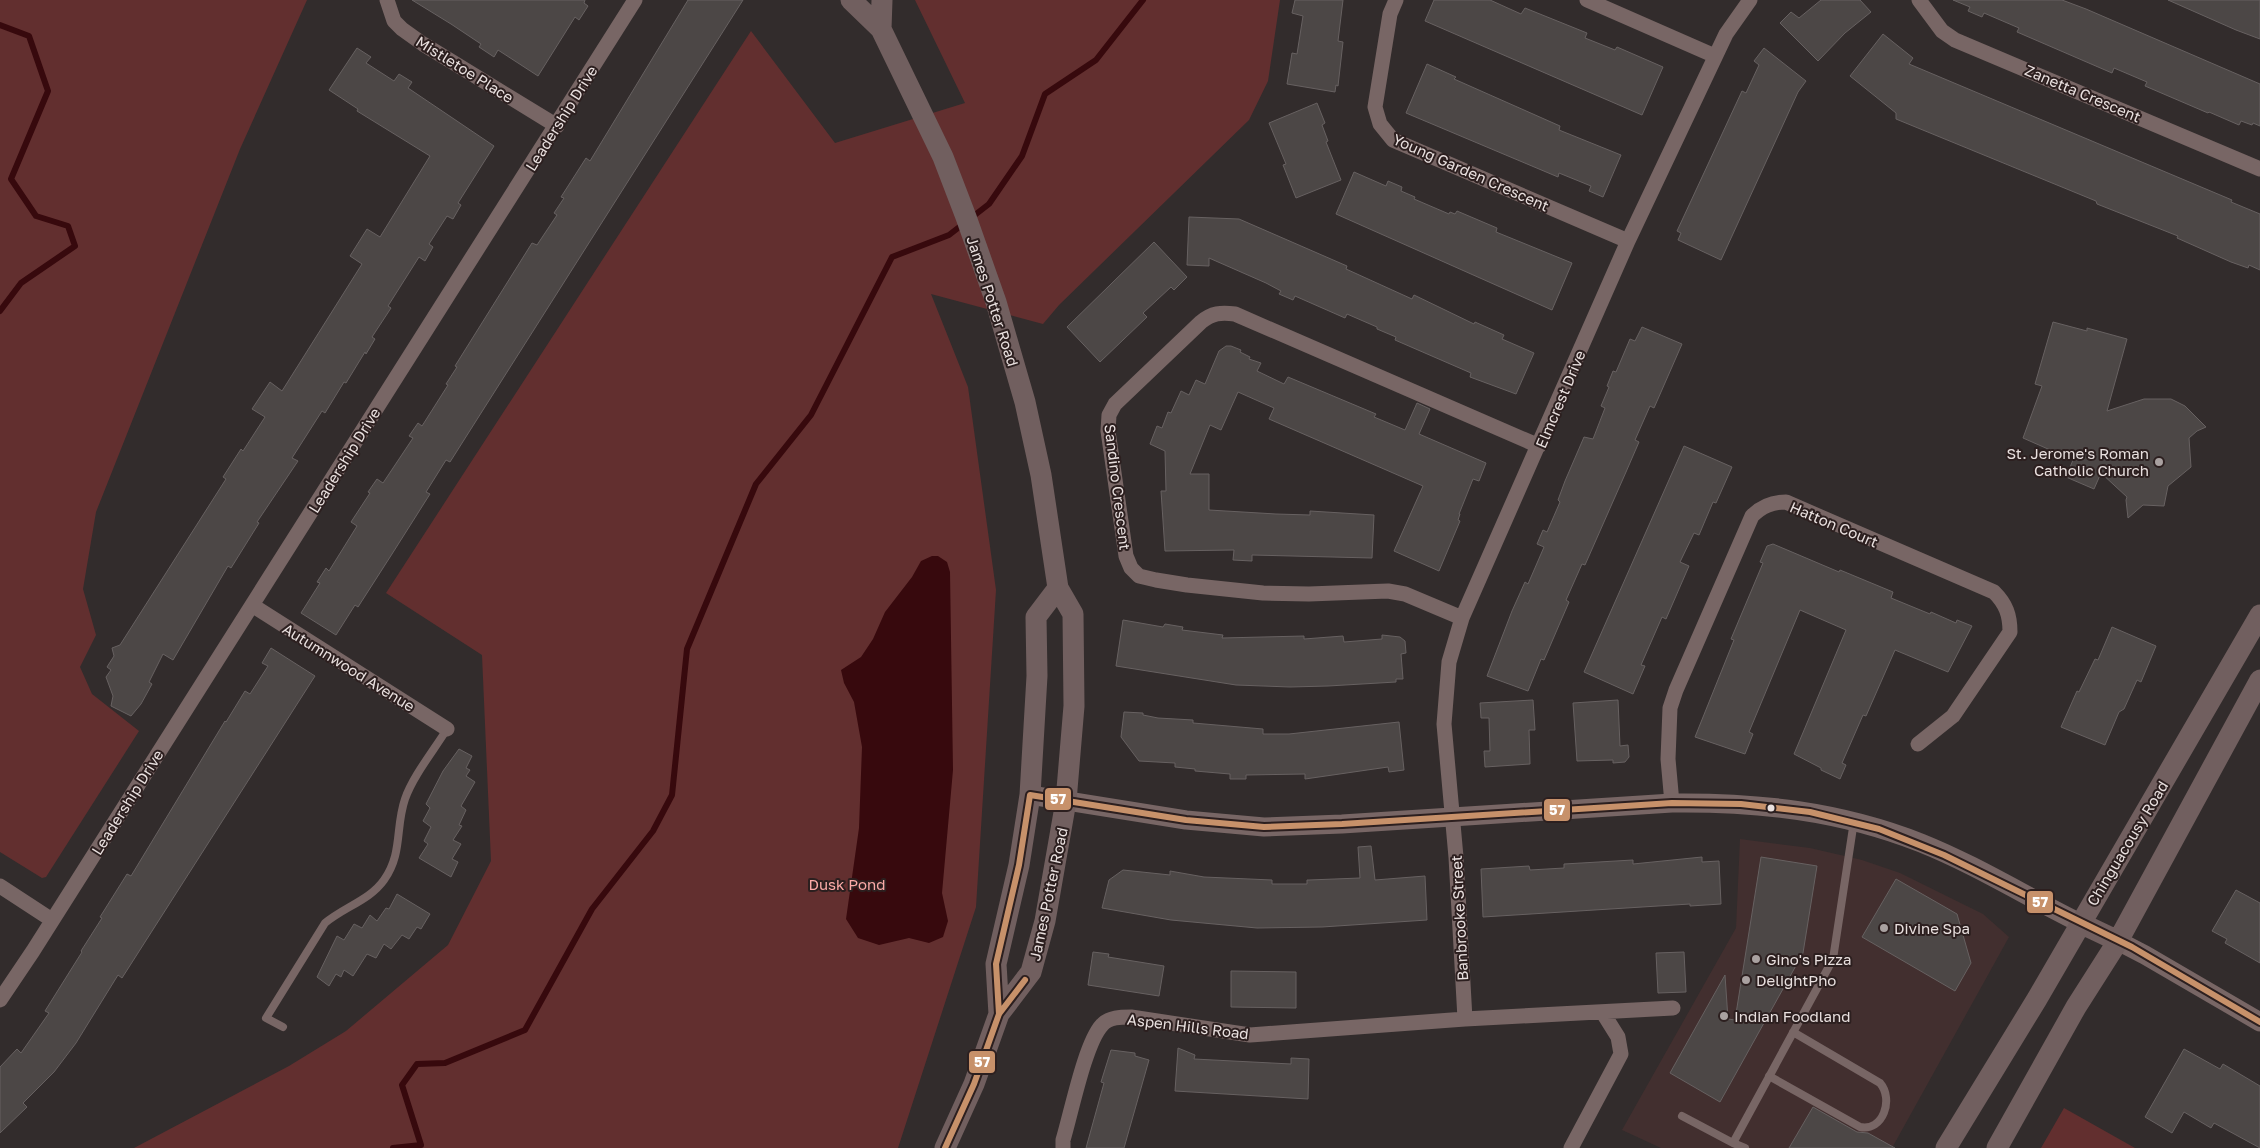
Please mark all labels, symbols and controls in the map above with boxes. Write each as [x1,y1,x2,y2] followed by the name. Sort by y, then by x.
[413,32,517,106] street label: Mistletoe Place
[2022,60,2144,126] street label: Zanetta Crescent
[521,62,601,174] street label: Leadership Drive
[1390,129,1552,215] street label: Young Garden Crescent
[963,234,1023,368] street label: James Potter Road
[1531,347,1589,451] street label: Elmcrest Drive
[304,404,384,516] street label: Leadership Drive
[1101,423,1135,551] street label: Sandino Crescent
[2006,444,2149,479] place label: St. Jerome's Roman Catholic Church
[2153,456,2165,468] marker: St. Jerome's Roman Catholic Church
[1787,497,1881,551] street label: Hatton Court
[280,619,419,715] street label: Autumnwood Avenue
[87,746,167,858] street label: Leadership Drive
[2083,777,2171,909] street label: Chinguacousy Road
[1044,787,1072,811] line badge: 57
[1050,790,1066,807] text: 57
[1543,798,1571,822] line badge: 57
[1549,801,1565,818] text: 57
[1766,803,1776,813] unlabelled marker
[1025,826,1071,962] street label: James Potter Road
[1447,855,1471,981] street label: Banbrooke Street
[809,875,885,893] park label: Dusk Pond
[2026,890,2054,914] line badge: 57
[2032,893,2048,910] text: 57
[1894,919,1970,937] place label: Divine Spa
[1878,922,1890,934] marker: Divine Spa
[1766,950,1851,968] place label: Gino's Pizza
[1750,953,1762,965] marker: Gino's Pizza
[1756,971,1836,989] place label: DelightPho
[1740,974,1752,986] marker: DelightPho
[1734,1007,1850,1025] place label: Indian Foodland
[1126,1010,1250,1042] street label: Aspen Hills Road
[1718,1010,1730,1022] marker: Indian Foodland
[968,1050,996,1074] line badge: 57
[974,1053,990,1070] text: 57

